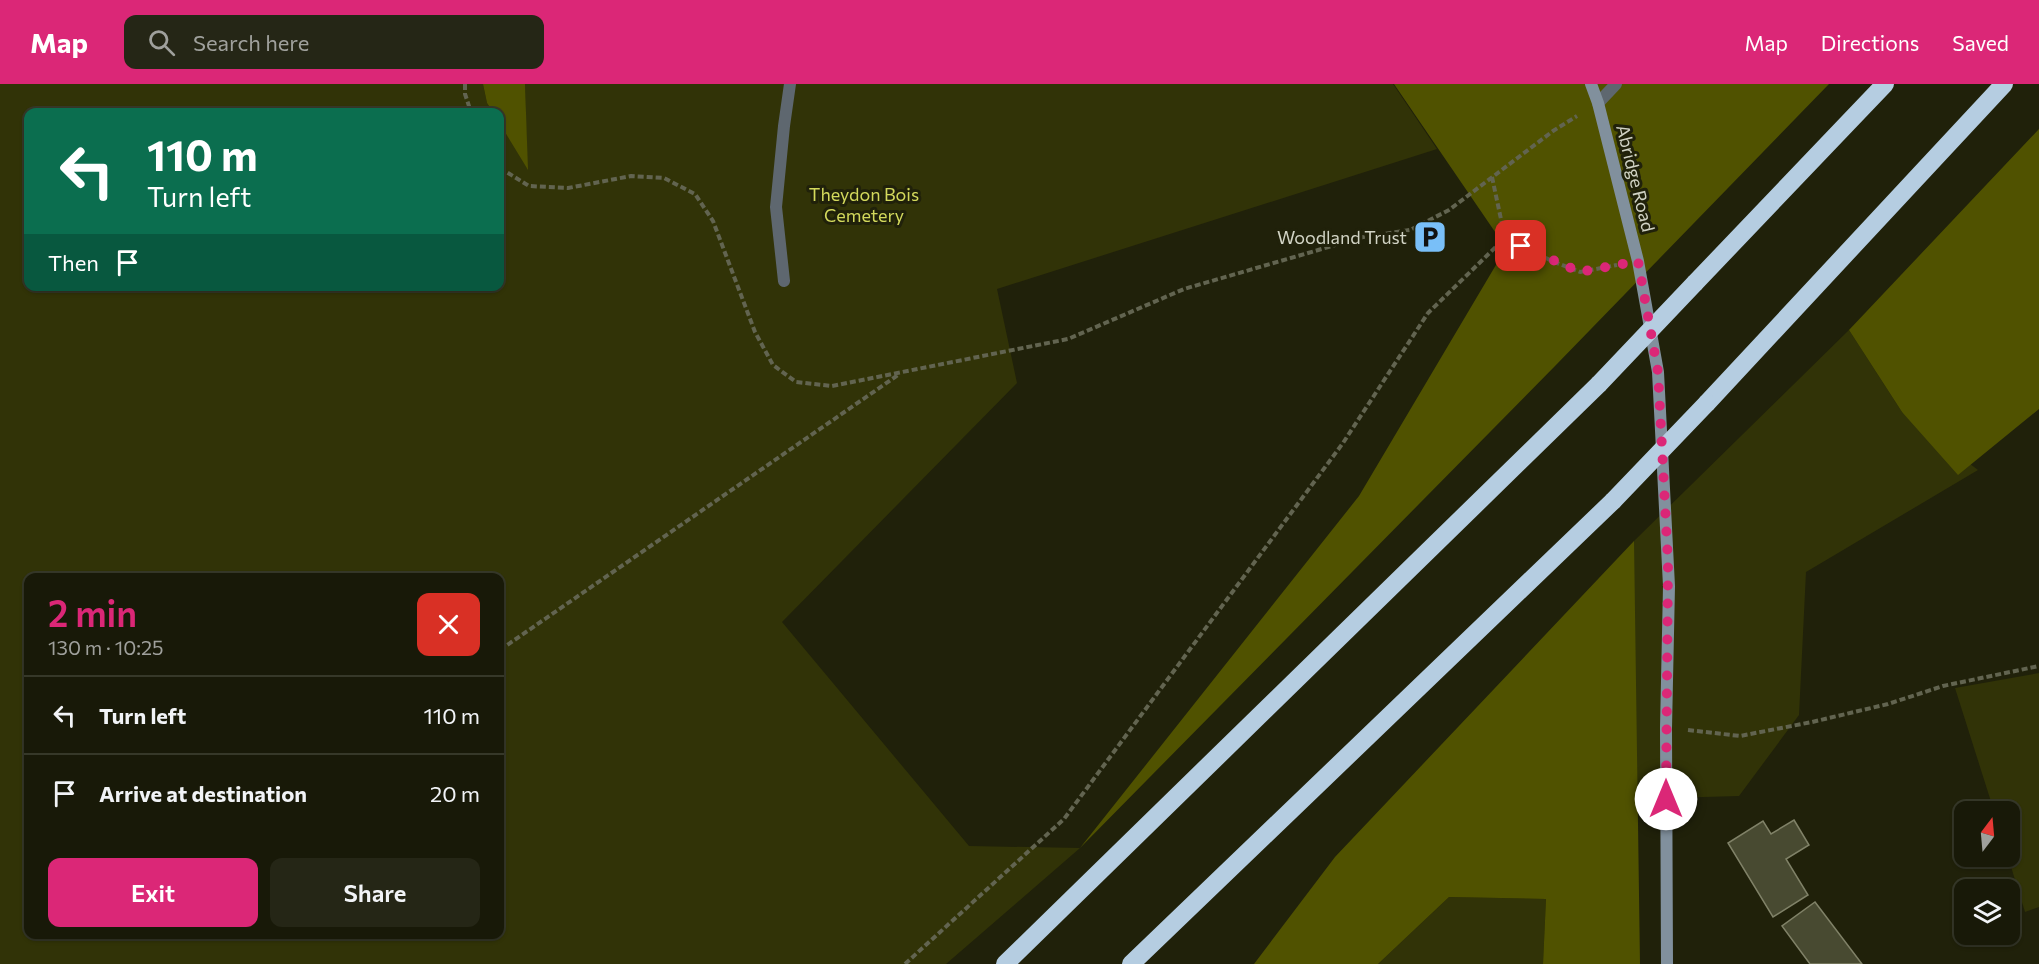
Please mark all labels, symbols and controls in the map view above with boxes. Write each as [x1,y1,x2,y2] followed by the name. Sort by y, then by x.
[124,15,544,69] search box
[30,25,88,59] text: Map
[145,26,178,59] icon: search
[193,29,309,56] text: Search here
[1745,30,1788,55] text: Map
[1821,30,1919,55] text: Directions
[1952,30,2009,55] text: Saved
[1612,122,1660,234] street label: Abridge Road
[147,128,258,180] text: 110 m
[48,132,126,210] icon: left
[147,180,251,213] text: Turn left
[809,183,919,226] park label: Theydon Bois Cemetery
[1412,219,1448,255] parking icon: Woodland Trust
[1495,220,1546,271] pin
[1277,226,1407,248] place label: Woodland Trust
[1504,229,1537,262] icon: arrive
[111,246,144,279] icon: arrive
[48,249,99,276] text: Then
[48,590,137,634] text: 2 min
[417,593,480,656] button: close
[48,635,164,659] text: 130 m · 10:25
[48,699,81,732] icon: left
[99,702,186,729] text: Turn left
[423,702,480,729] text: 110 m
[1634,767,1698,831] position arrow
[48,777,81,810] icon: arrive
[99,780,307,807] text: Arrive at destination
[430,780,480,807] text: 20 m
[1954,801,2020,867] north arrow
[1954,801,2020,945] map controls
[48,858,258,927] button: Exit
[270,858,480,927] button: Share
[1954,879,2020,945] button: layers

